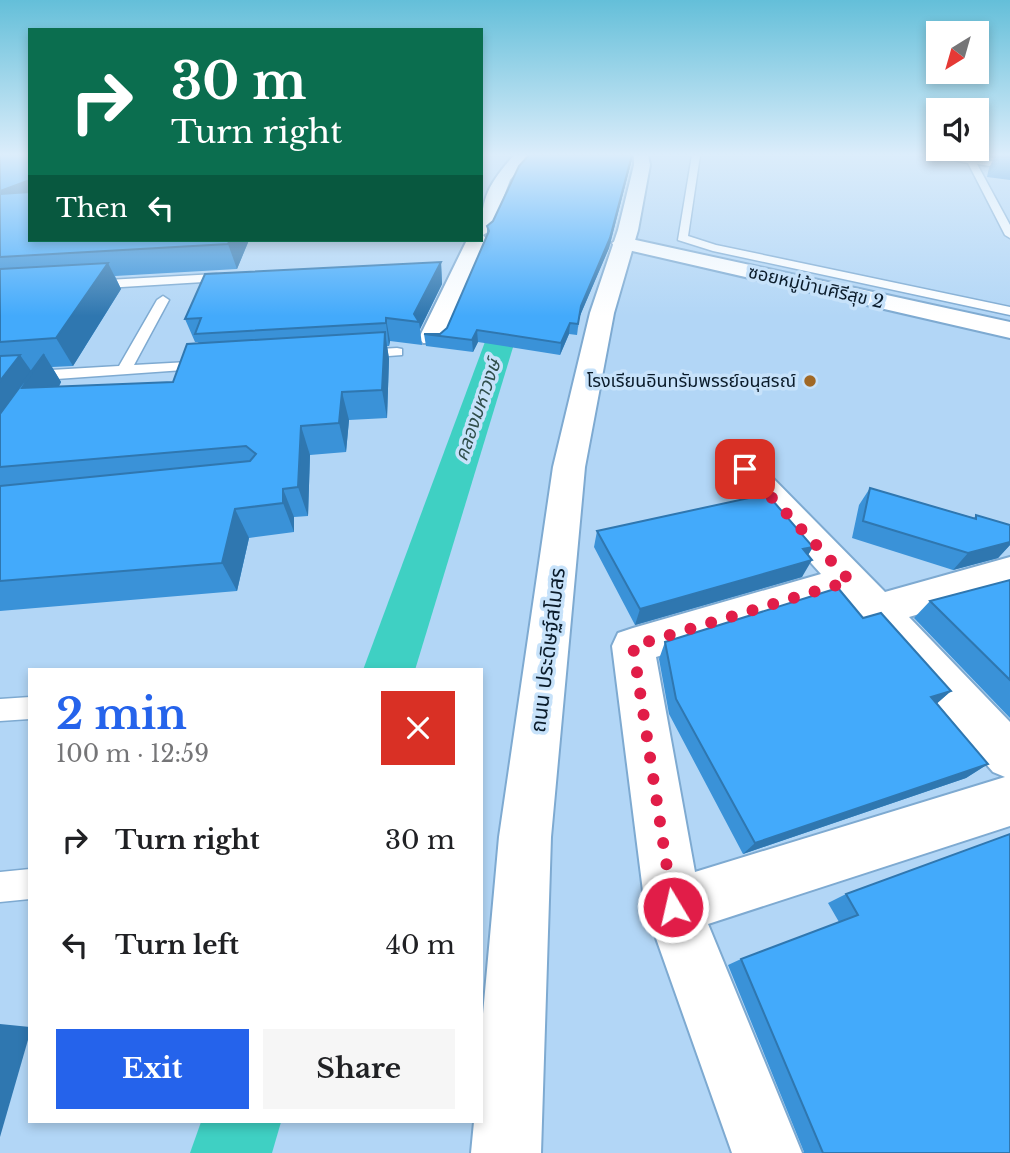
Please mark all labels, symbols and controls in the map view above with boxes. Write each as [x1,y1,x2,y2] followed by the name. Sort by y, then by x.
[926,21,989,84] north arrow
[926,21,989,161] map controls
[171,51,306,112] text: 30 m
[56,56,147,147] icon: right
[926,98,989,161] button: sound
[171,112,342,152] text: Turn right
[142,189,180,227] icon: left
[56,192,128,224] text: Then
[746,261,886,314] street label: ซอยหมู่บ้านศิรีสุข 2
[449,353,507,464] water label: คลองมหาวงษ์
[587,370,796,392] place label: โรงเรียนอินทรัมพรรย์อนุสรณ์
[802,373,818,389] marker: โรงเรียนอินทรัมพรรย์อนุสรณ์
[715,439,775,499] pin
[726,450,764,488] icon: arrive
[525,566,571,734] street label: ถนน ประดิษฐ์สโมสร
[56,688,187,740] text: 2 min
[381,691,455,765] button: close
[56,740,209,768] text: 100 m · 12:59
[56,821,94,859] icon: right
[115,824,260,856] text: Turn right
[385,824,455,856] text: 30 m
[636,870,710,944] position arrow
[56,926,94,964] icon: left
[115,929,239,961] text: Turn left
[386,929,455,961] text: 40 m
[56,1029,249,1109] button: Exit
[263,1029,455,1109] button: Share

